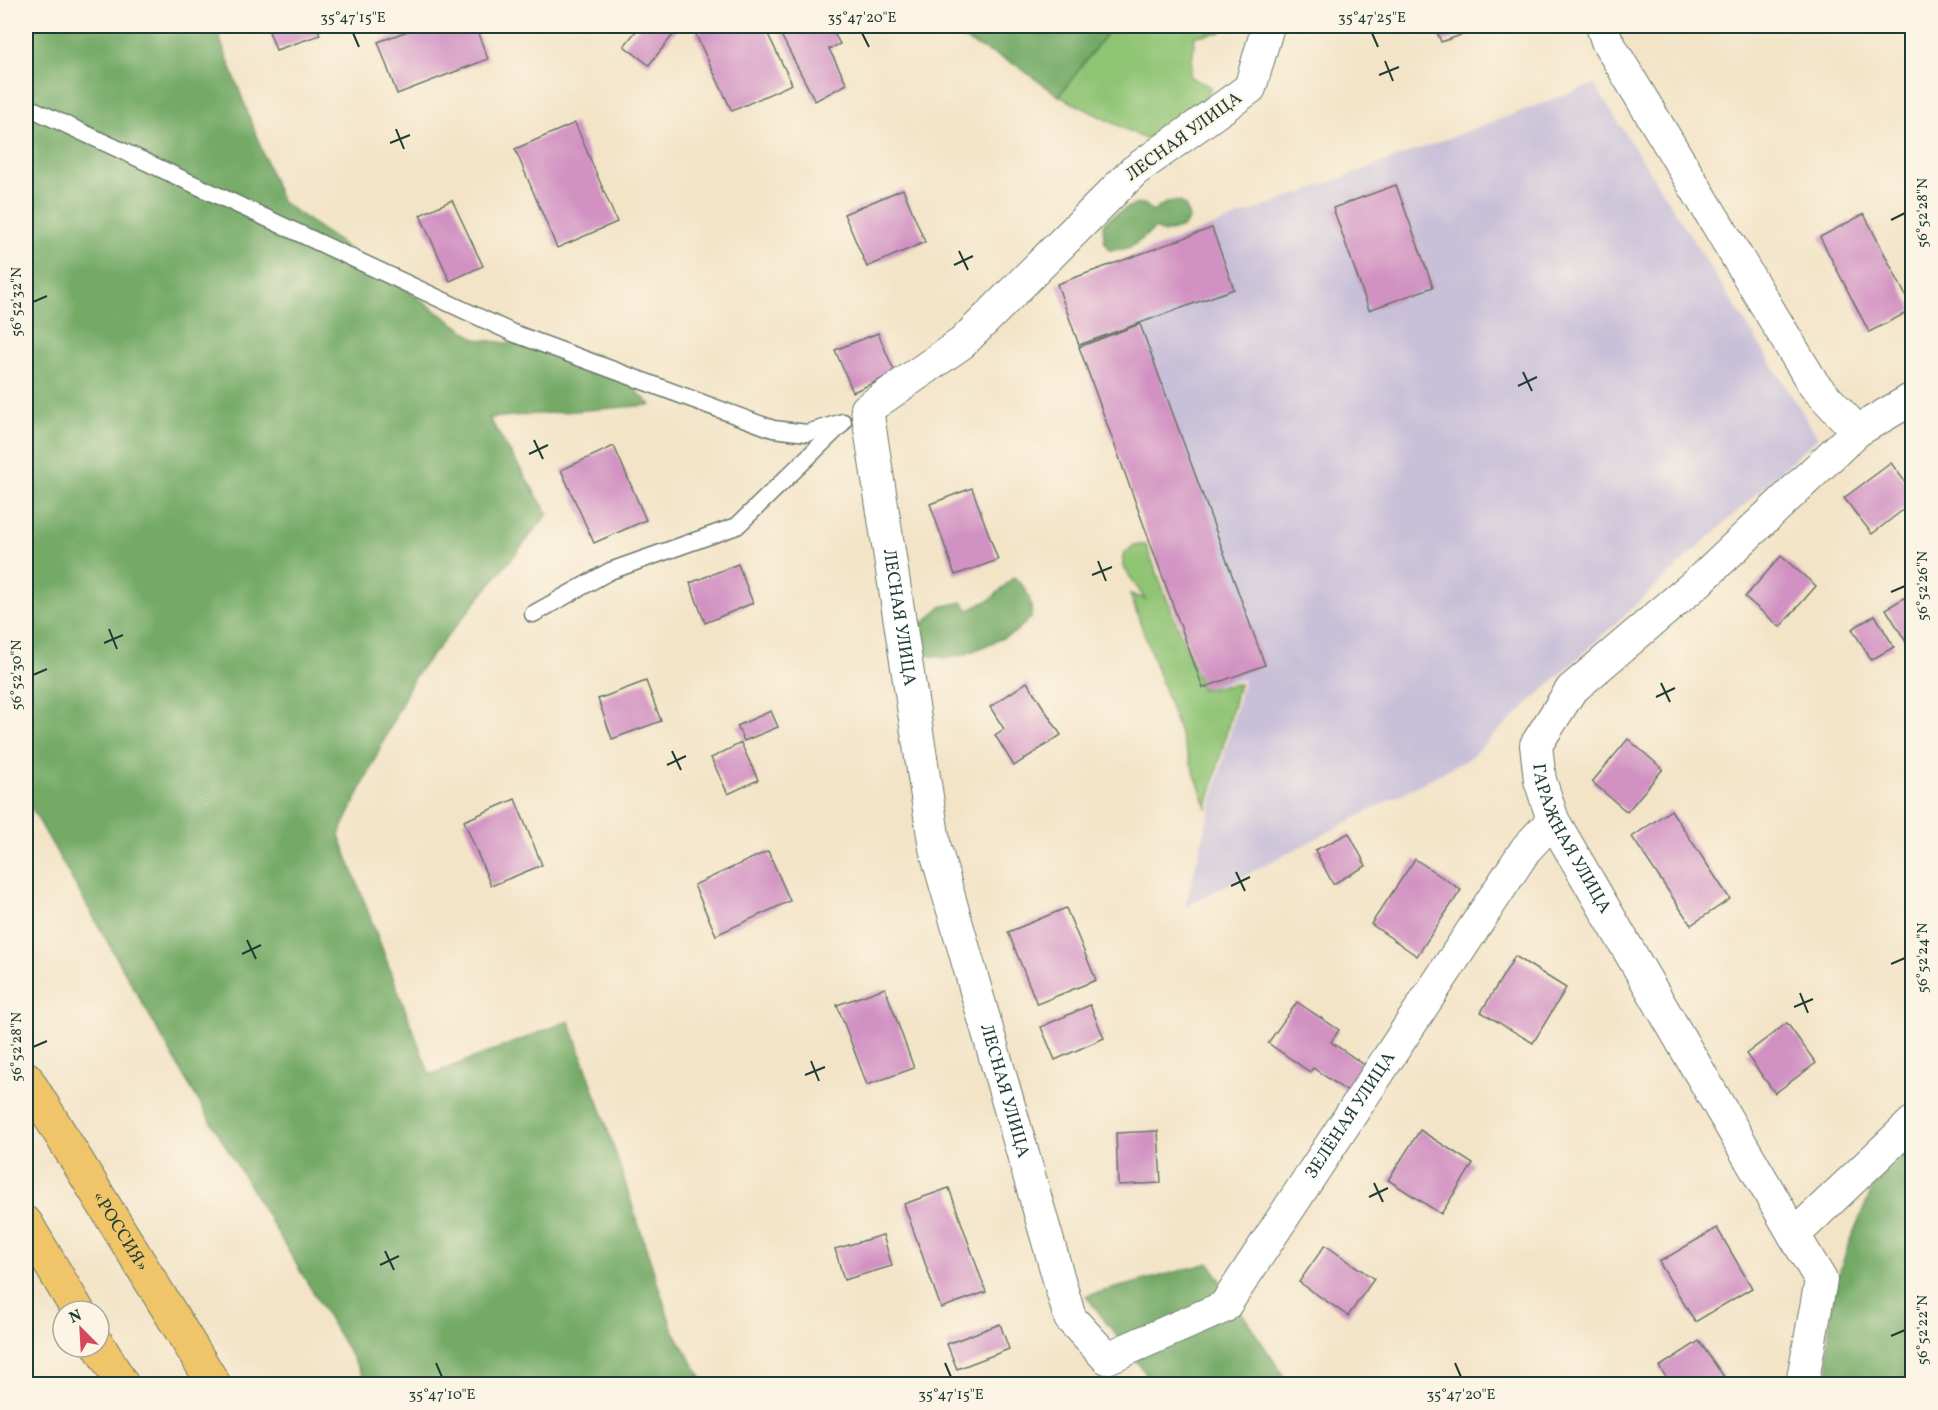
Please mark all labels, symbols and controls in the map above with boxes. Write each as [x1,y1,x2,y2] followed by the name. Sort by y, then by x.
[320,8,386,29] text: 35°47'15"E
[827,8,897,29] text: 35°47'20"E
[1338,8,1406,29] text: 35°47'25"E
[1121,86,1248,188] street label: ЛЕСНАЯ УЛИЦА
[1913,178,1934,248] text: 56°52'28"N
[7,267,28,337] text: 56°52'32"N
[876,547,922,688] street label: ЛЕСНАЯ УЛИЦА
[1913,551,1934,621] text: 56°52'26"N
[7,640,28,710] text: 56°52'30"N
[1526,762,1617,919] street label: ГАРАЖНАЯ УЛИЦА
[1913,923,1934,993] text: 56°52'24"N
[7,1012,28,1082] text: 56°52'28"N
[974,1021,1036,1161] street label: ЛЕСНАЯ УЛИЦА
[1299,1047,1402,1184] street label: ЗЕЛЁНАЯ УЛИЦА
[86,1186,155,1276] street label: «РОССИЯ»
[1913,1295,1934,1365] text: 56°52'22"N
[51,1299,111,1359] north arrow
[66,1305,86,1330] text: N
[408,1385,476,1406] text: 35°47'10"E
[918,1385,984,1406] text: 35°47'15"E
[1426,1385,1496,1406] text: 35°47'20"E

